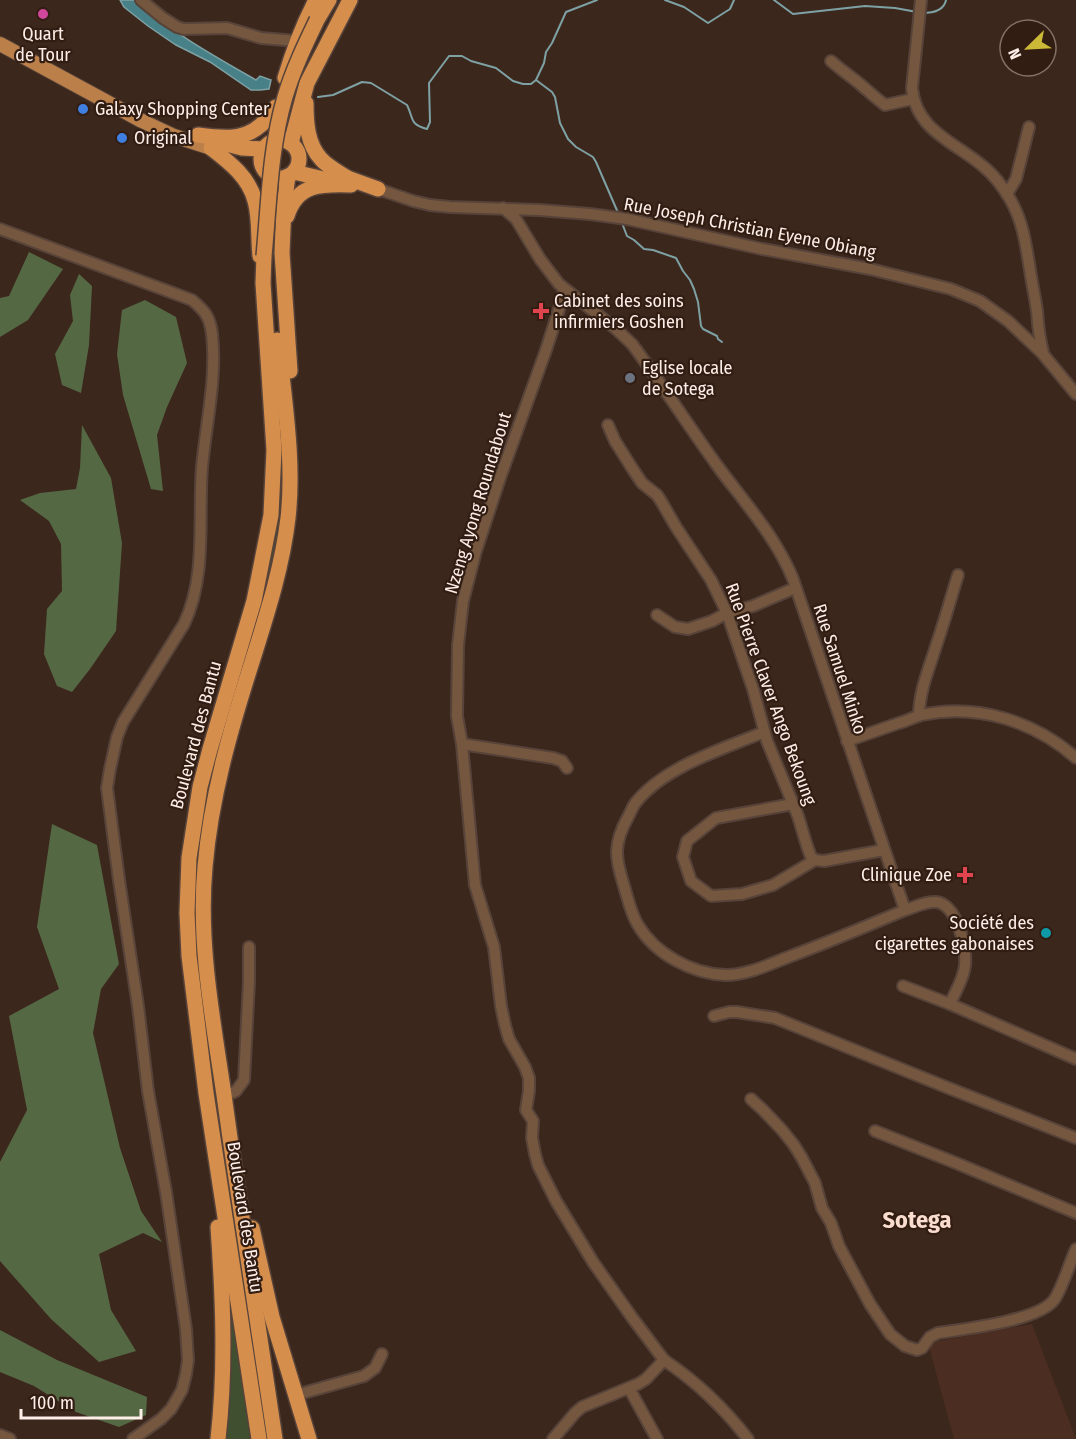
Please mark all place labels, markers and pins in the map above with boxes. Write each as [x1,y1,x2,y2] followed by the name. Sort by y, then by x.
[36,7,50,21] marker: Quart de Tour
[15,23,71,66] place label: Quart de Tour
[95,98,270,120] place label: Galaxy Shopping Center
[76,102,90,116] marker: Galaxy Shopping Center
[134,127,192,149] place label: Original
[115,131,129,145] marker: Original
[554,290,684,333] place label: Cabinet des soins infirmiers Goshen
[532,302,550,320] marker: Cabinet des soins infirmiers Goshen
[642,357,733,400] place label: Eglise locale de Sotega
[623,371,637,385] marker: Eglise locale de Sotega
[861,864,952,886] place label: Clinique Zoe
[956,866,974,884] marker: Clinique Zoe
[875,912,1034,955] place label: Société des cigarettes gabonaises
[1039,926,1053,940] marker: Société des cigarettes gabonaises

